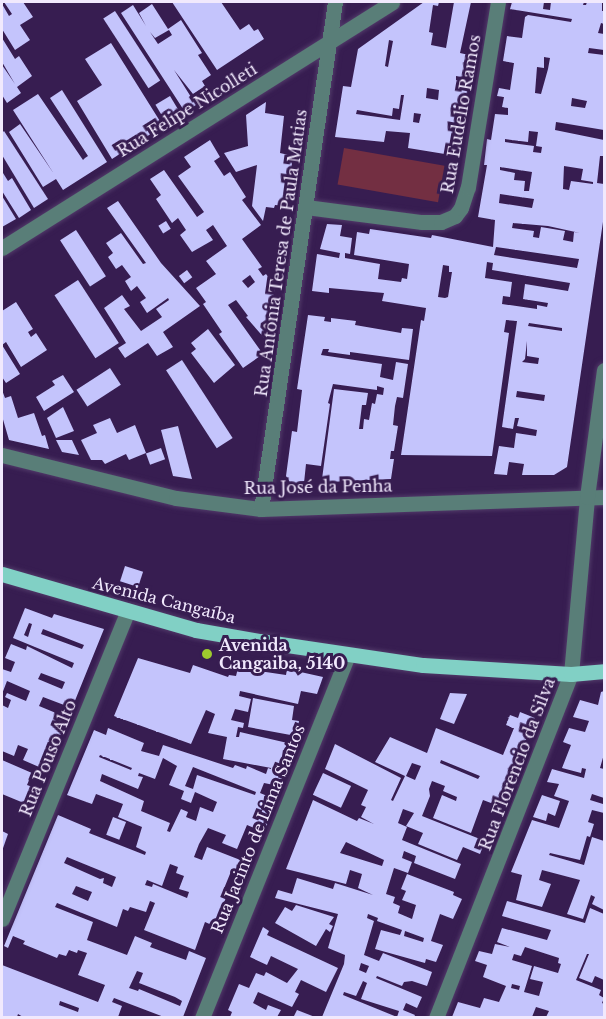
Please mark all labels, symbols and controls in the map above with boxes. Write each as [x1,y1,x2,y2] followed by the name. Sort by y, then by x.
[438,33,484,195] street label: Rua Eudelio Ramos
[114,59,260,161] street label: Rua Felipe Nicolleti
[251,107,311,399] street label: Rua Antônia Teresa de Paula Matias
[243,476,393,498] street label: Rua José da Penha
[90,573,238,627] street label: Avenida Cangaíba
[219,635,345,673] place label: Avenida Cangaiba, 5140
[200,647,214,661] marker: Avenida Cangaiba, 5140
[475,675,559,853] street label: Rua Florencio da Silva
[16,697,80,819] street label: Rua Pouso Alto
[207,722,309,936] street label: Rua Jacinto de Lima Santos

